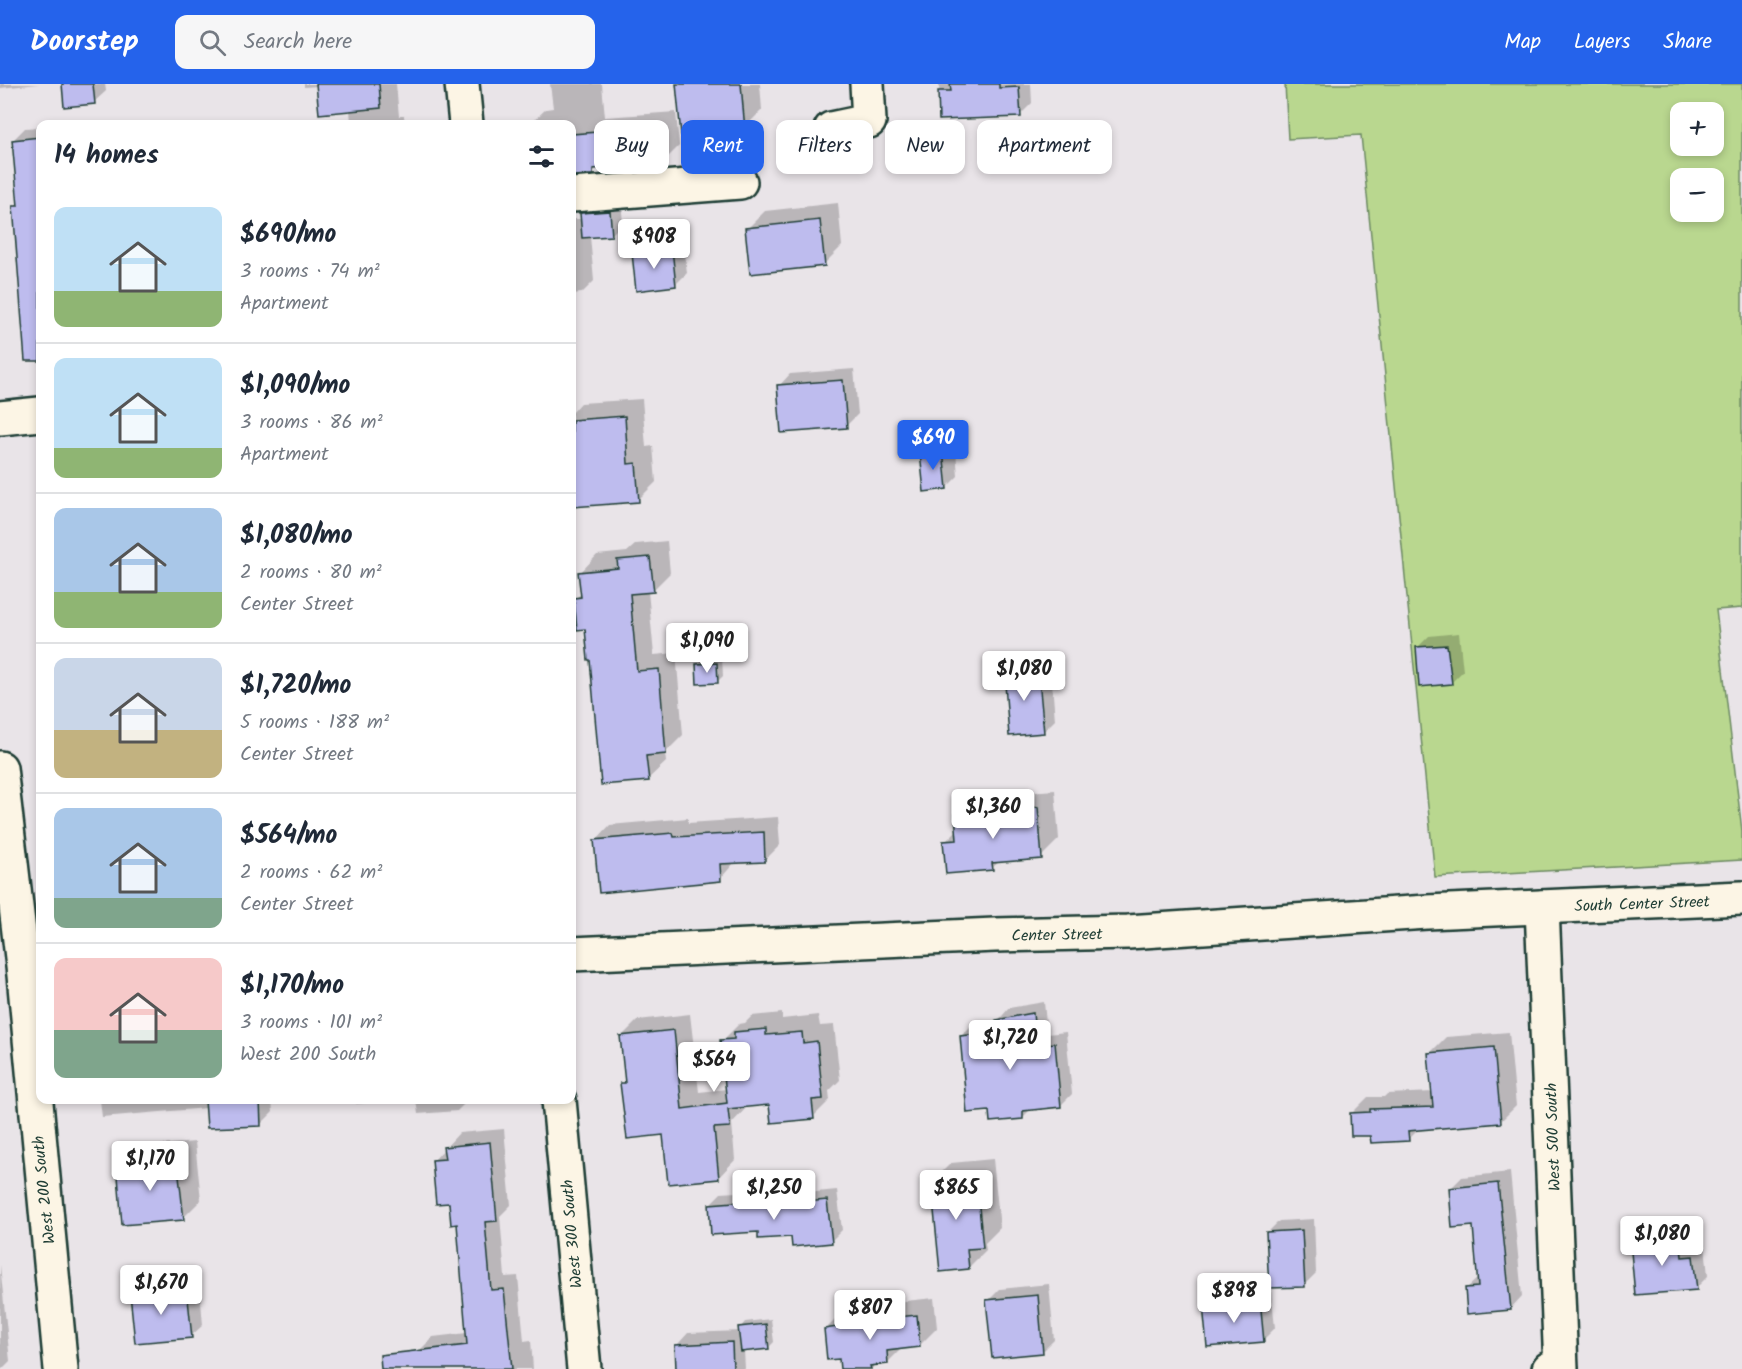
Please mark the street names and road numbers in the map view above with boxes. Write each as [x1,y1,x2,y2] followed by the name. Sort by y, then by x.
[1574,890,1711,919] street label: South Center Street
[1011,922,1104,949] street label: Center Street
[1539,1082,1568,1192] street label: West 500 South
[26,1134,63,1245] street label: West 200 South
[555,1179,590,1289] street label: West 300 South

